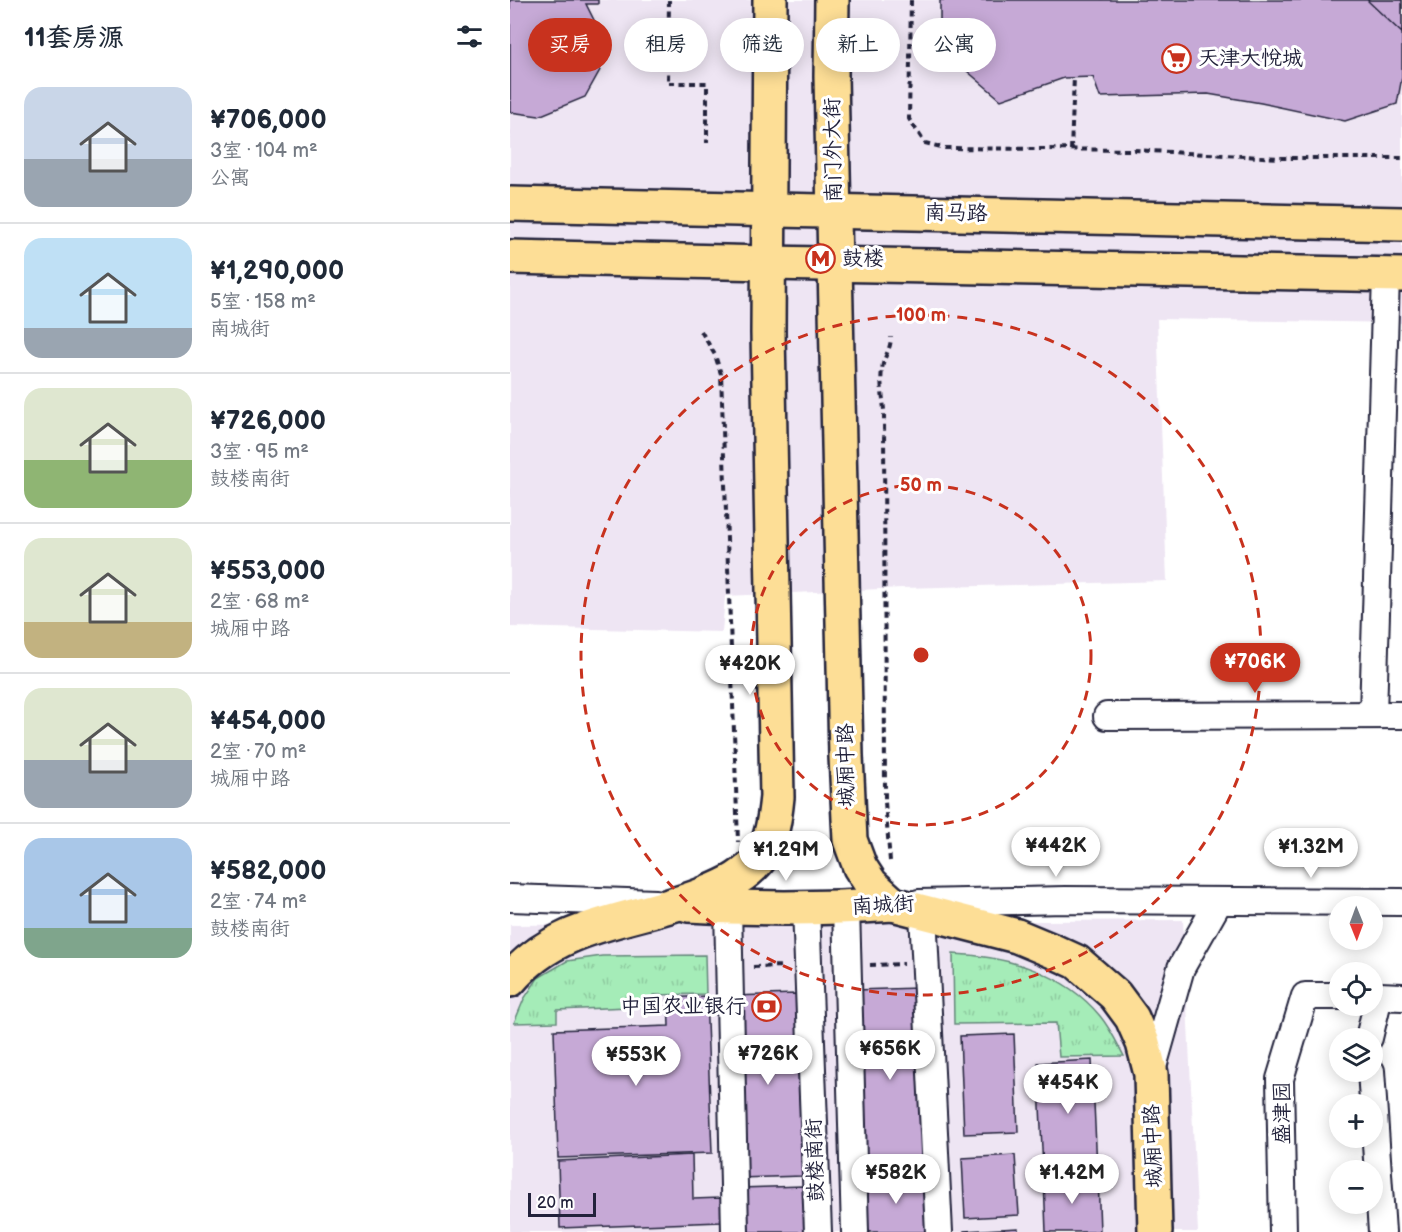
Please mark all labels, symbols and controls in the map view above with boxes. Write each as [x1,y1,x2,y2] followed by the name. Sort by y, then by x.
[528,18,612,72] chip: 买房
[624,18,708,72] chip: 租房
[720,18,804,72] chip: 筛选
[816,18,900,72] chip: 新上
[912,18,996,72] chip: 公寓
[453,20,486,53] icon: filters
[24,23,124,54] text: 11套房源
[1161,42,1193,74] supermarket icon: 天津大悦城
[1198,46,1303,71] place label: 天津大悦城
[820,97,846,203] street label: 南门外大街
[210,105,327,136] text: ¥706,000
[72,111,144,183] icon: home
[210,139,318,163] text: 3室 · 104 m²
[210,166,250,190] text: 公寓
[924,200,988,226] street label: 南马路
[805,242,837,274] metro station icon: 鼓楼
[842,246,884,271] place label: 鼓楼
[210,256,344,287] text: ¥1,290,000
[72,262,144,334] icon: home
[210,290,316,314] text: 5室 · 158 m²
[896,305,946,326] text: 100 m
[210,317,270,341] text: 南城街
[210,406,326,437] text: ¥726,000
[72,412,144,484] icon: home
[210,440,309,464] text: 3室 · 95 m²
[210,467,290,491] text: 鼓楼南街
[900,475,942,496] text: 50 m
[210,556,326,587] text: ¥553,000
[72,562,144,634] icon: home
[210,590,309,614] text: 2室 · 68 m²
[210,617,290,641] text: 城厢中路
[1213,643,1297,694] pin: ¥706K
[708,645,792,696] pin: ¥420K
[911,645,931,665] centre of rings
[1224,650,1286,674] text: ¥706K
[719,652,781,676] text: ¥420K
[210,706,326,737] text: ¥454,000
[72,712,144,784] icon: home
[833,723,859,807] street label: 城厢中路
[210,740,306,764] text: 2室 · 70 m²
[210,767,290,791] text: 城厢中路
[1014,827,1098,878] pin: ¥442K
[1262,828,1360,879] pin: ¥1.32M
[737,831,835,882] pin: ¥1.29M
[1025,834,1087,858] text: ¥442K
[1278,835,1344,859] text: ¥1.32M
[753,838,819,862] text: ¥1.29M
[210,856,327,887] text: ¥582,000
[72,862,144,934] icon: home
[210,890,307,914] text: 2室 · 74 m²
[851,891,915,919] street label: 南城街
[1329,896,1383,950] north arrow
[1329,896,1383,1214] map controls
[210,917,290,941] text: 鼓楼南街
[1329,962,1383,1016] button: locate
[751,990,783,1022] bank icon: 中国农业银行
[620,994,746,1019] place label: 中国农业银行
[1329,1028,1383,1082] button: layers
[848,1030,932,1081] pin: ¥656K
[726,1035,810,1086] pin: ¥726K
[594,1036,678,1087] pin: ¥553K
[859,1037,921,1061] text: ¥656K
[737,1042,799,1066] text: ¥726K
[606,1043,666,1067] text: ¥553K
[1026,1064,1110,1115] pin: ¥454K
[1038,1071,1099,1095] text: ¥454K
[1270,1082,1295,1145] street label: 盛津园
[1329,1094,1383,1148] button: +
[1139,1104,1167,1188] street label: 城厢中路
[801,1118,829,1202] street label: 鼓楼南街
[854,1154,938,1205] pin: ¥582K
[1023,1154,1121,1205] pin: ¥1.42M
[1329,1160,1383,1214] button: −
[865,1161,927,1185] text: ¥582K
[1039,1161,1105,1185] text: ¥1.42M
[528,1190,596,1218] scale bar
[537,1194,573,1213] text: 20 m

